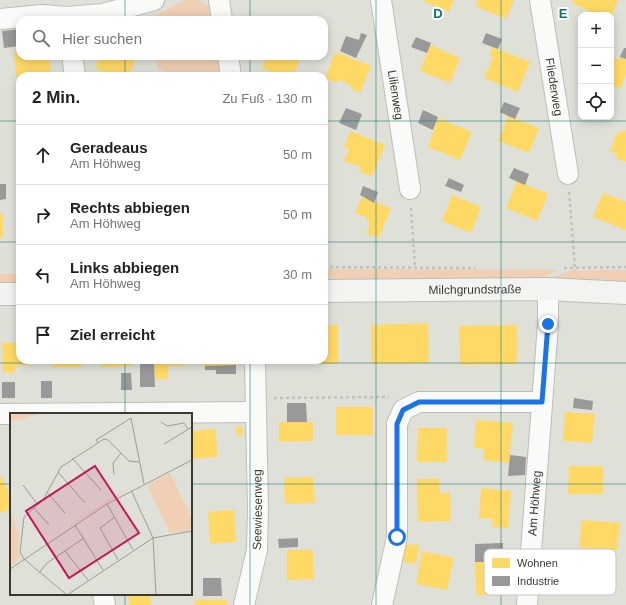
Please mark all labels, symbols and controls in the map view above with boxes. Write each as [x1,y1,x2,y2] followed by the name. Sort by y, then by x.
[433,6,443,21] text: D
[559,6,568,21] text: E
[578,12,614,120] map controls
[578,12,614,48] button: +
[16,16,328,60] search box
[30,27,52,49] icon: search
[62,30,142,47] text: Hier suchen
[578,48,614,84] button: −
[542,57,566,117] street label: Fliederweg
[385,69,406,121] street label: Lilienweg
[578,84,614,120] button: locate
[32,88,80,107] text: 2 Min.
[222,91,312,106] text: Zu Fuß · 130 m
[70,139,148,156] text: Geradeaus
[32,144,54,166] icon: ahead
[283,147,312,162] text: 50 m
[70,156,141,171] text: Am Höhweg
[70,199,190,216] text: Rechts abbiegen
[32,204,54,226] icon: right
[283,207,312,222] text: 50 m
[70,216,141,231] text: Am Höhweg
[70,259,179,276] text: Links abbiegen
[32,264,54,286] icon: left
[283,267,312,282] text: 30 m
[70,276,141,291] text: Am Höhweg
[429,282,522,297] street label: Milchgrundstraße
[539,315,557,333] route end
[32,324,54,346] icon: arrive
[70,326,155,343] text: Ziel erreicht
[10,413,192,595] inset map
[250,469,265,550] street label: Seewiesenweg
[525,470,544,536] street label: Am Höhweg
[388,528,406,546] route start
[484,549,616,595] legend
[517,557,558,569] text: Wohnen
[517,575,559,587] text: Industrie

